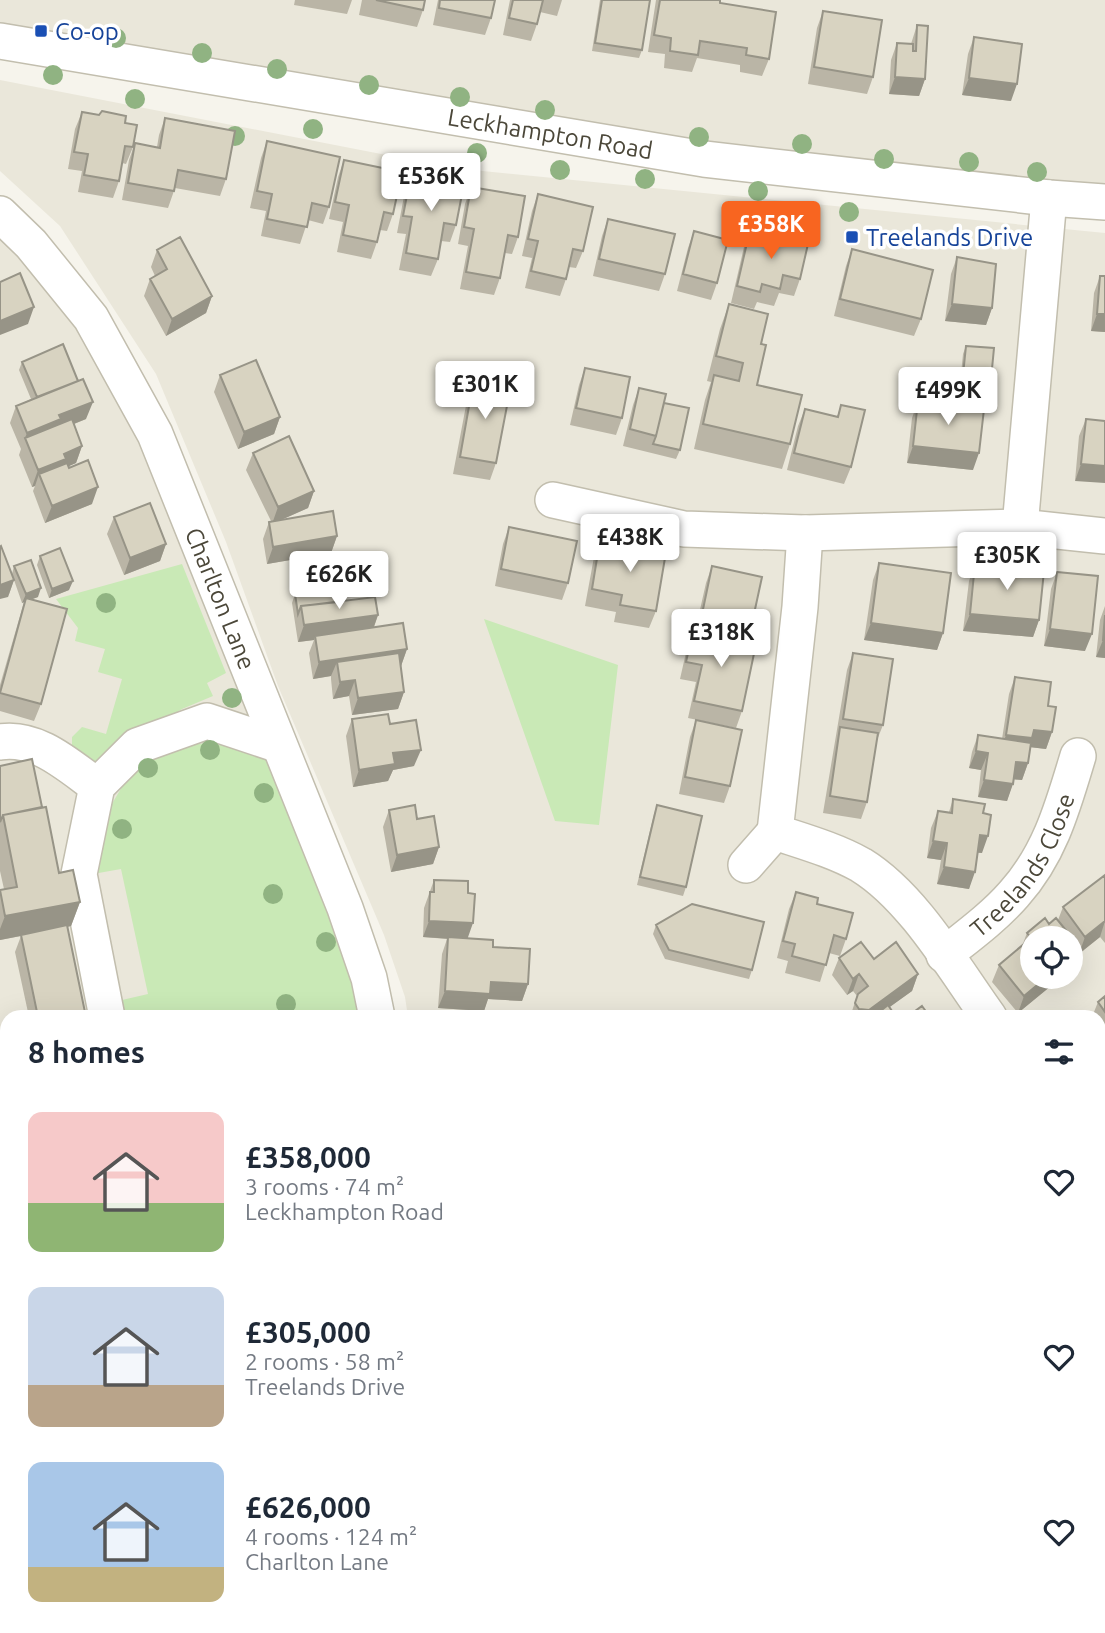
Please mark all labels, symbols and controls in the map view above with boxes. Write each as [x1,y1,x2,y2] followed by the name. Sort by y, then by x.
[55,18,119,45] place label: Co-op
[33,23,49,39] marker: Co-op
[446,103,655,164] street label: Leckhampton Road
[382,154,480,213] pin: £536K
[397,163,465,188] text: £536K
[722,202,820,261] pin: £358K
[737,211,805,236] text: £358K
[866,224,1033,251] place label: Treelands Drive
[844,229,860,245] marker: Treelands Drive
[436,362,534,421] pin: £301K
[899,368,997,427] pin: £499K
[451,371,519,396] text: £301K
[914,377,982,402] text: £499K
[581,514,679,574] pin: £438K
[180,524,261,673] street label: Charlton Lane
[596,524,664,549] text: £438K
[958,532,1056,592] pin: £305K
[973,542,1041,567] text: £305K
[290,552,388,611] pin: £626K
[305,561,373,586] text: £626K
[672,610,770,669] pin: £318K
[687,619,755,644] text: £318K
[965,790,1079,942] street label: Treelands Close
[1020,926,1083,989] map controls
[1020,926,1083,989] button: locate
[1040,1033,1078,1071] icon: filters
[28,1035,145,1069] text: 8 homes
[84,1140,168,1224] icon: home
[245,1140,371,1174] text: £358,000
[1040,1163,1078,1201] icon: heart
[245,1174,404,1199] text: 3 rooms · 74 m²
[245,1199,444,1224] text: Leckhampton Road
[84,1315,168,1399] icon: home
[245,1315,371,1349] text: £305,000
[1040,1338,1078,1376] icon: heart
[245,1349,404,1374] text: 2 rooms · 58 m²
[245,1374,405,1399] text: Treelands Drive
[84,1490,168,1574] icon: home
[245,1490,371,1524] text: £626,000
[1040,1513,1078,1551] icon: heart
[245,1524,417,1549] text: 4 rooms · 124 m²
[245,1549,389,1574] text: Charlton Lane

